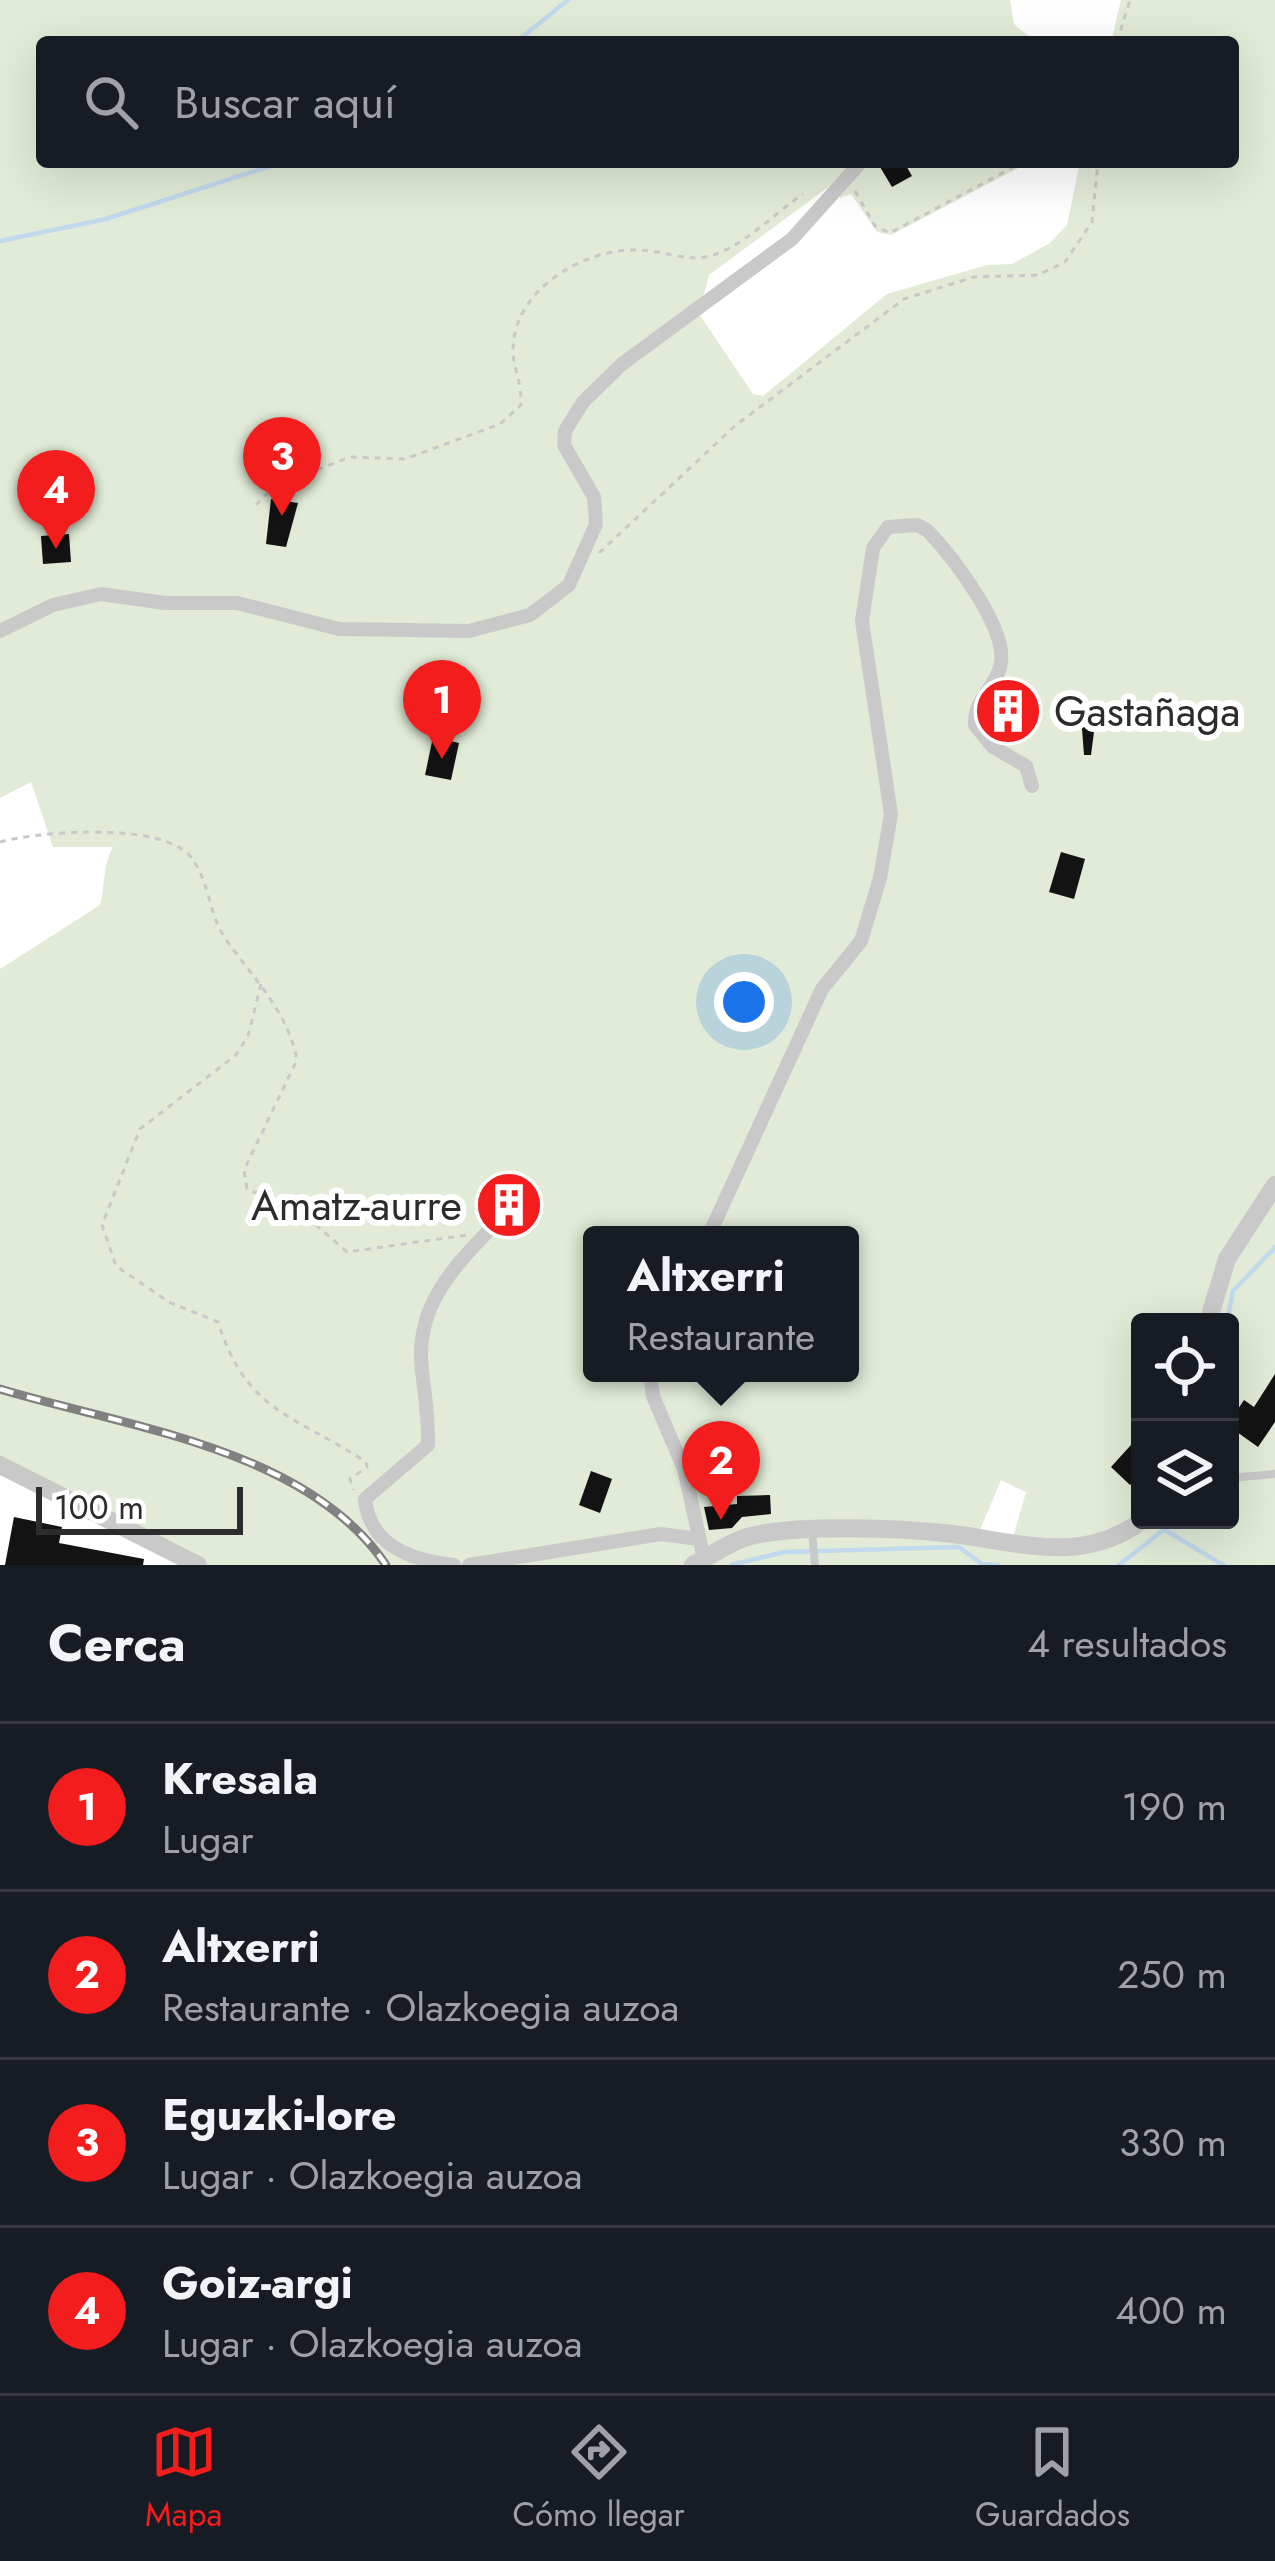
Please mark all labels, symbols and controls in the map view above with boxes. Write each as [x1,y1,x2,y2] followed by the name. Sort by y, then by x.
[36,36,1239,168] search box
[78,69,144,135] icon: search
[174,70,396,135] text: Buscar aquí
[243,417,321,516] pin: 3
[17,450,95,549] pin: 4
[403,660,481,759] pin: 1
[973,676,1043,746] building icon: Gastañaga
[1054,681,1240,742] place label: Gastañaga
[714,972,774,1032] your location
[474,1170,544,1240] building icon: Amatz-aurre
[251,1175,462,1236] place label: Amatz-aurre
[583,1226,859,1382] popup
[627,1243,785,1308] text: Altxerri
[627,1308,815,1365] text: Restaurante
[1131,1313,1239,1529] map controls
[1131,1313,1239,1421] button: locate
[682,1421,760,1520] pin: 2
[1131,1421,1239,1529] button: layers
[36,1481,243,1534] scale bar
[54,1484,144,1531] text: 100 m
[48,1606,186,1680] text: Cerca
[1027,1615,1227,1672] text: 4 resultados
[162,1746,318,1811] text: Kresala
[77,1778,97,1835] text: 1
[1121,1778,1227,1835] text: 190 m
[162,1811,254,1868] text: Lugar
[162,1914,320,1979] text: Altxerri
[74,1946,100,2003] text: 2
[1117,1946,1227,2003] text: 250 m
[162,1979,679,2036] text: Restaurante · Olazkoegia auzoa
[162,2082,397,2147] text: Eguzki-lore
[75,2114,99,2171] text: 3
[1119,2114,1227,2171] text: 330 m
[162,2147,583,2204] text: Lugar · Olazkoegia auzoa
[162,2250,353,2315] text: Goiz-argi
[73,2282,101,2339] text: 4
[1115,2282,1227,2339] text: 400 m
[162,2315,583,2372] text: Lugar · Olazkoegia auzoa
[145,2419,222,2538] tab: Mapa
[512,2419,685,2538] tab: Cómo llegar
[975,2419,1130,2538] tab: Guardados

